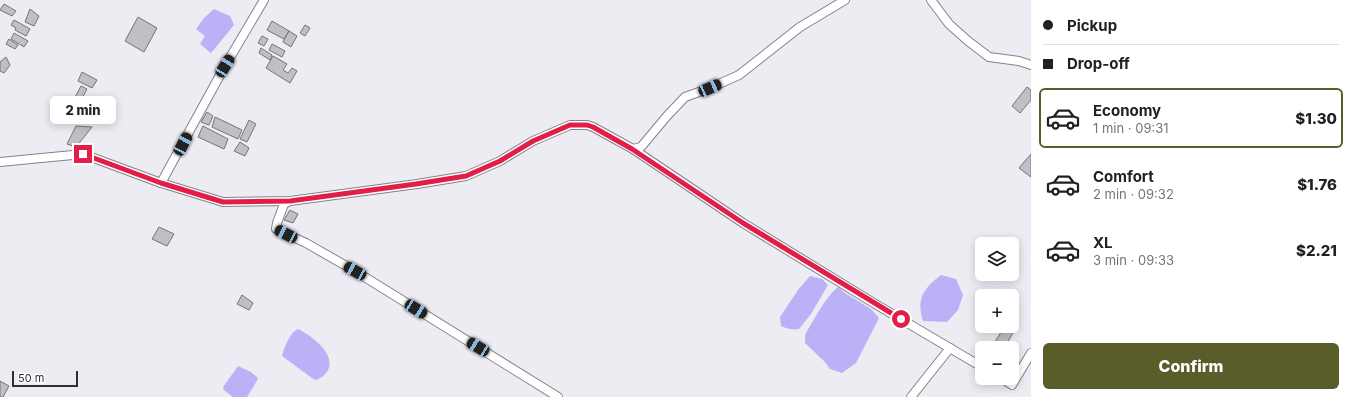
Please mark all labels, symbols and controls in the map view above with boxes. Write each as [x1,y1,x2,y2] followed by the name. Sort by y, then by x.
[1067,16,1117,35] text: Pickup
[214,53,236,79] car
[1067,54,1130,73] text: Drop-off
[697,78,723,98] car
[50,96,116,124] callout: 2 min
[1045,100,1081,136] icon: car
[1093,101,1161,120] text: Economy
[65,102,101,118] text: 2 min
[1295,109,1337,128] text: $1.30
[1093,120,1169,136] text: 1 min · 09:31
[172,131,194,157] car
[74,145,92,163] route end
[1045,166,1081,202] icon: car
[1093,167,1154,186] text: Comfort
[1297,175,1337,194] text: $1.76
[1093,186,1174,202] text: 2 min · 09:32
[273,223,299,245] car
[1045,232,1081,268] icon: car
[1093,233,1113,252] text: XL
[975,237,1019,385] map controls
[975,237,1019,281] button: layers
[1296,241,1337,260] text: $2.21
[1093,252,1174,268] text: 3 min · 09:33
[342,260,368,282] car
[975,289,1019,333] button: +
[403,298,429,320] car
[892,310,910,328] route start
[465,336,491,358] car
[975,341,1019,385] button: −
[1043,343,1339,389] button: Confirm
[12,369,78,388] scale bar
[18,371,44,385] text: 50 m

